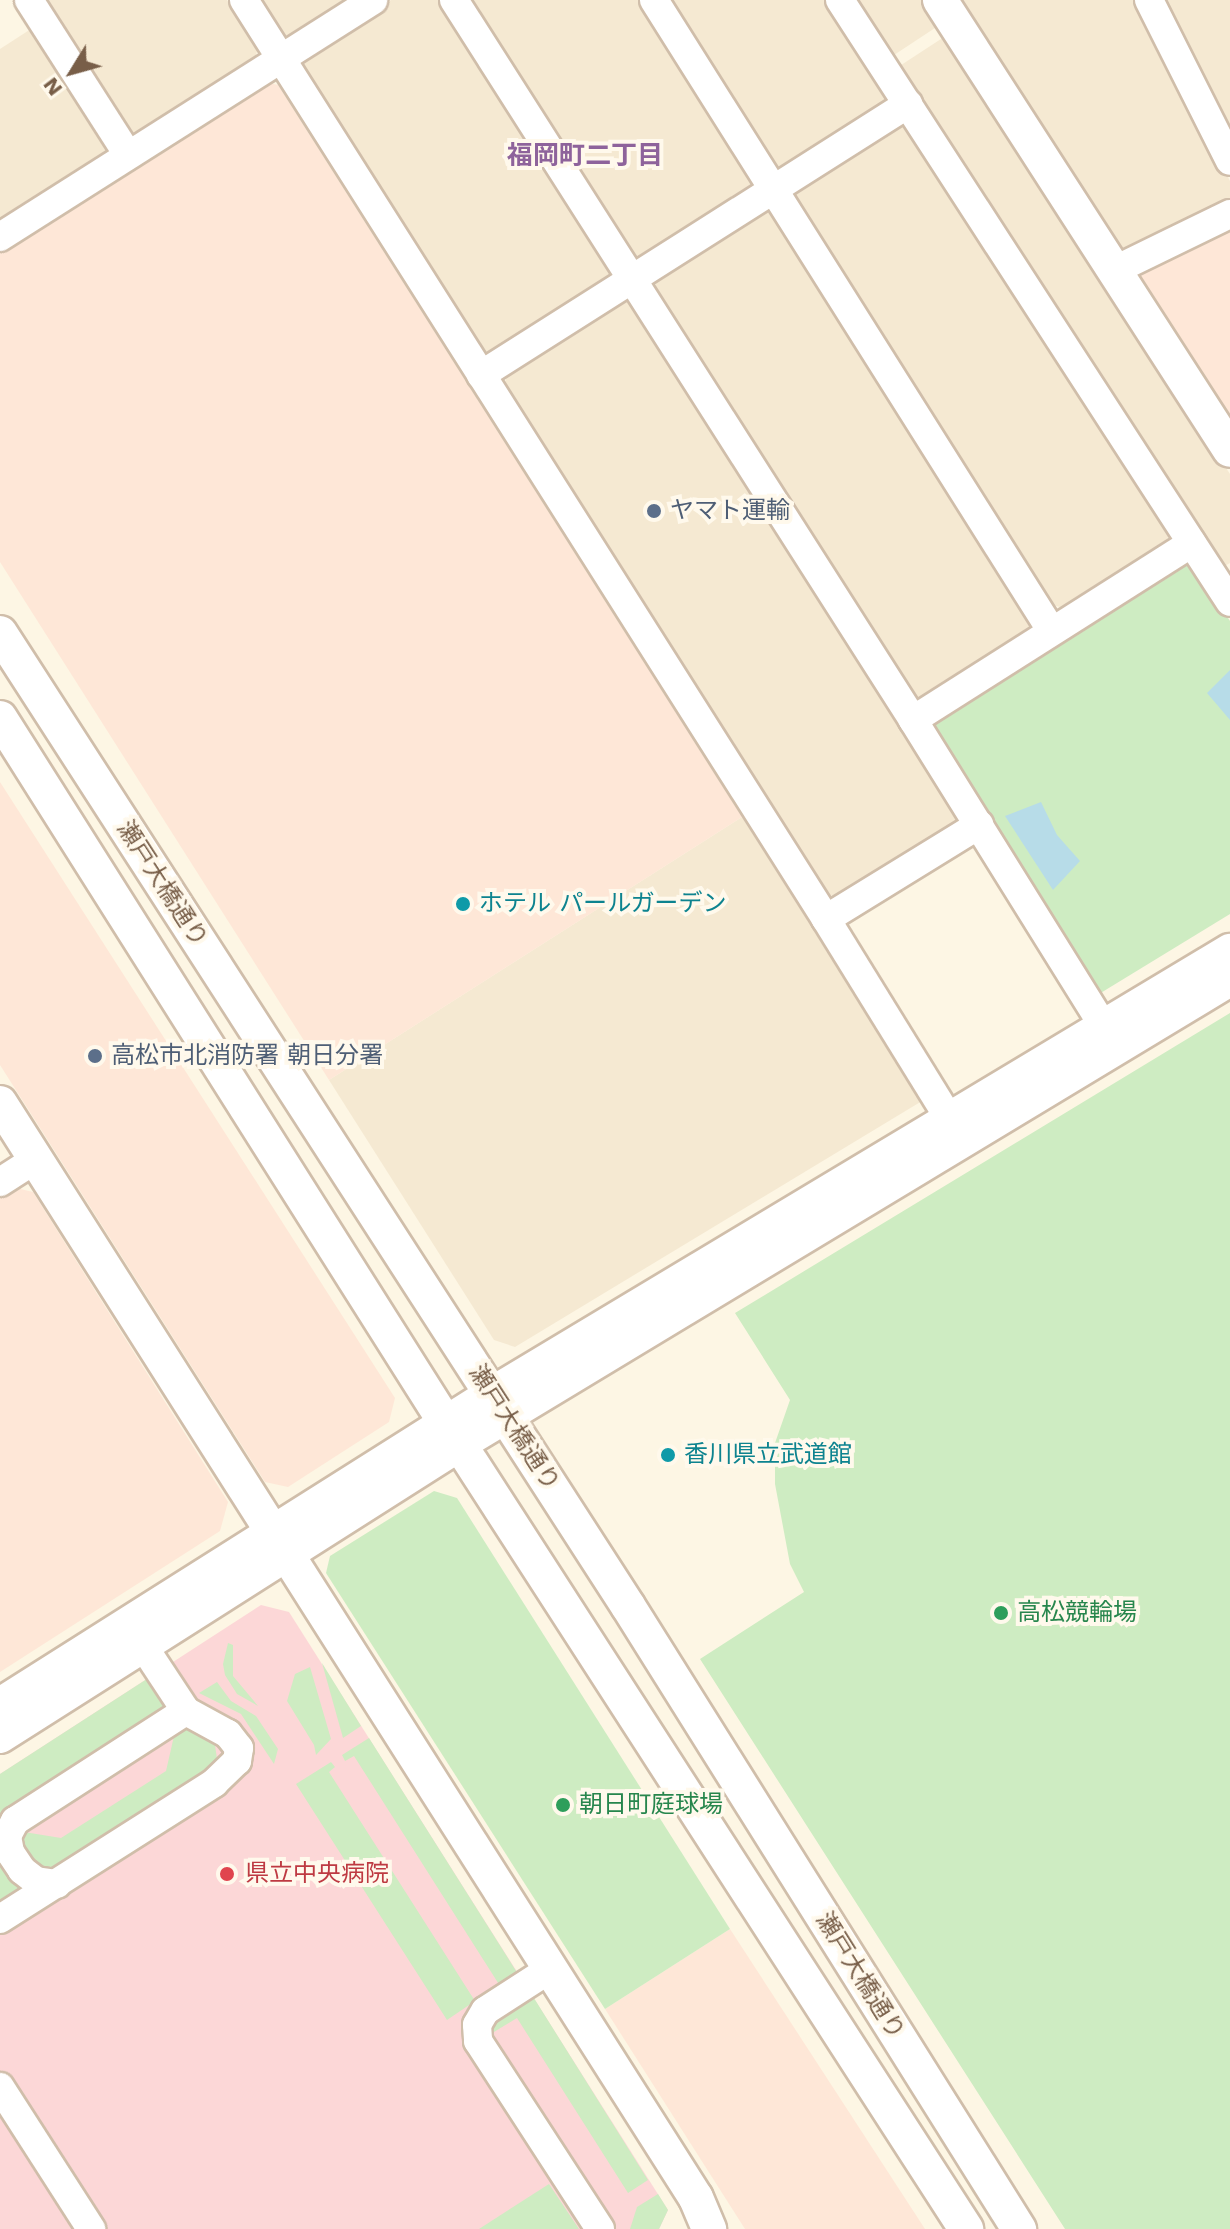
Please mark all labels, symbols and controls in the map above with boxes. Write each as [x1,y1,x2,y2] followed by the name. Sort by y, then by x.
[32,32,112,112] north arrow
[38,73,67,101] text: N
[507,140,663,172] district label: 福岡町二丁目
[670,497,790,525] place label: ヤマト運輸
[645,502,663,520] marker: ヤマト運輸
[111,816,213,952] street label: 瀬戸大橋通り
[479,890,727,918] place label: ホテル パールガーデン
[454,895,472,913] marker: ホテル パールガーデン
[111,1042,383,1070] place label: 高松市北消防署 朝日分署
[86,1047,104,1065] marker: 高松市北消防署 朝日分署
[463,1360,565,1496] street label: 瀬戸大橋通り
[684,1441,852,1469] place label: 香川県立武道館
[659,1446,677,1464] marker: 香川県立武道館
[1017,1599,1137,1627] place label: 高松競輪場
[992,1604,1010,1622] marker: 高松競輪場
[579,1791,723,1819] place label: 朝日町庭球場
[554,1796,572,1814] marker: 朝日町庭球場
[245,1860,389,1888] place label: 県立中央病院
[216,1863,238,1885] marker: 県立中央病院
[810,1907,910,2045] street label: 瀬戸大橋通り

